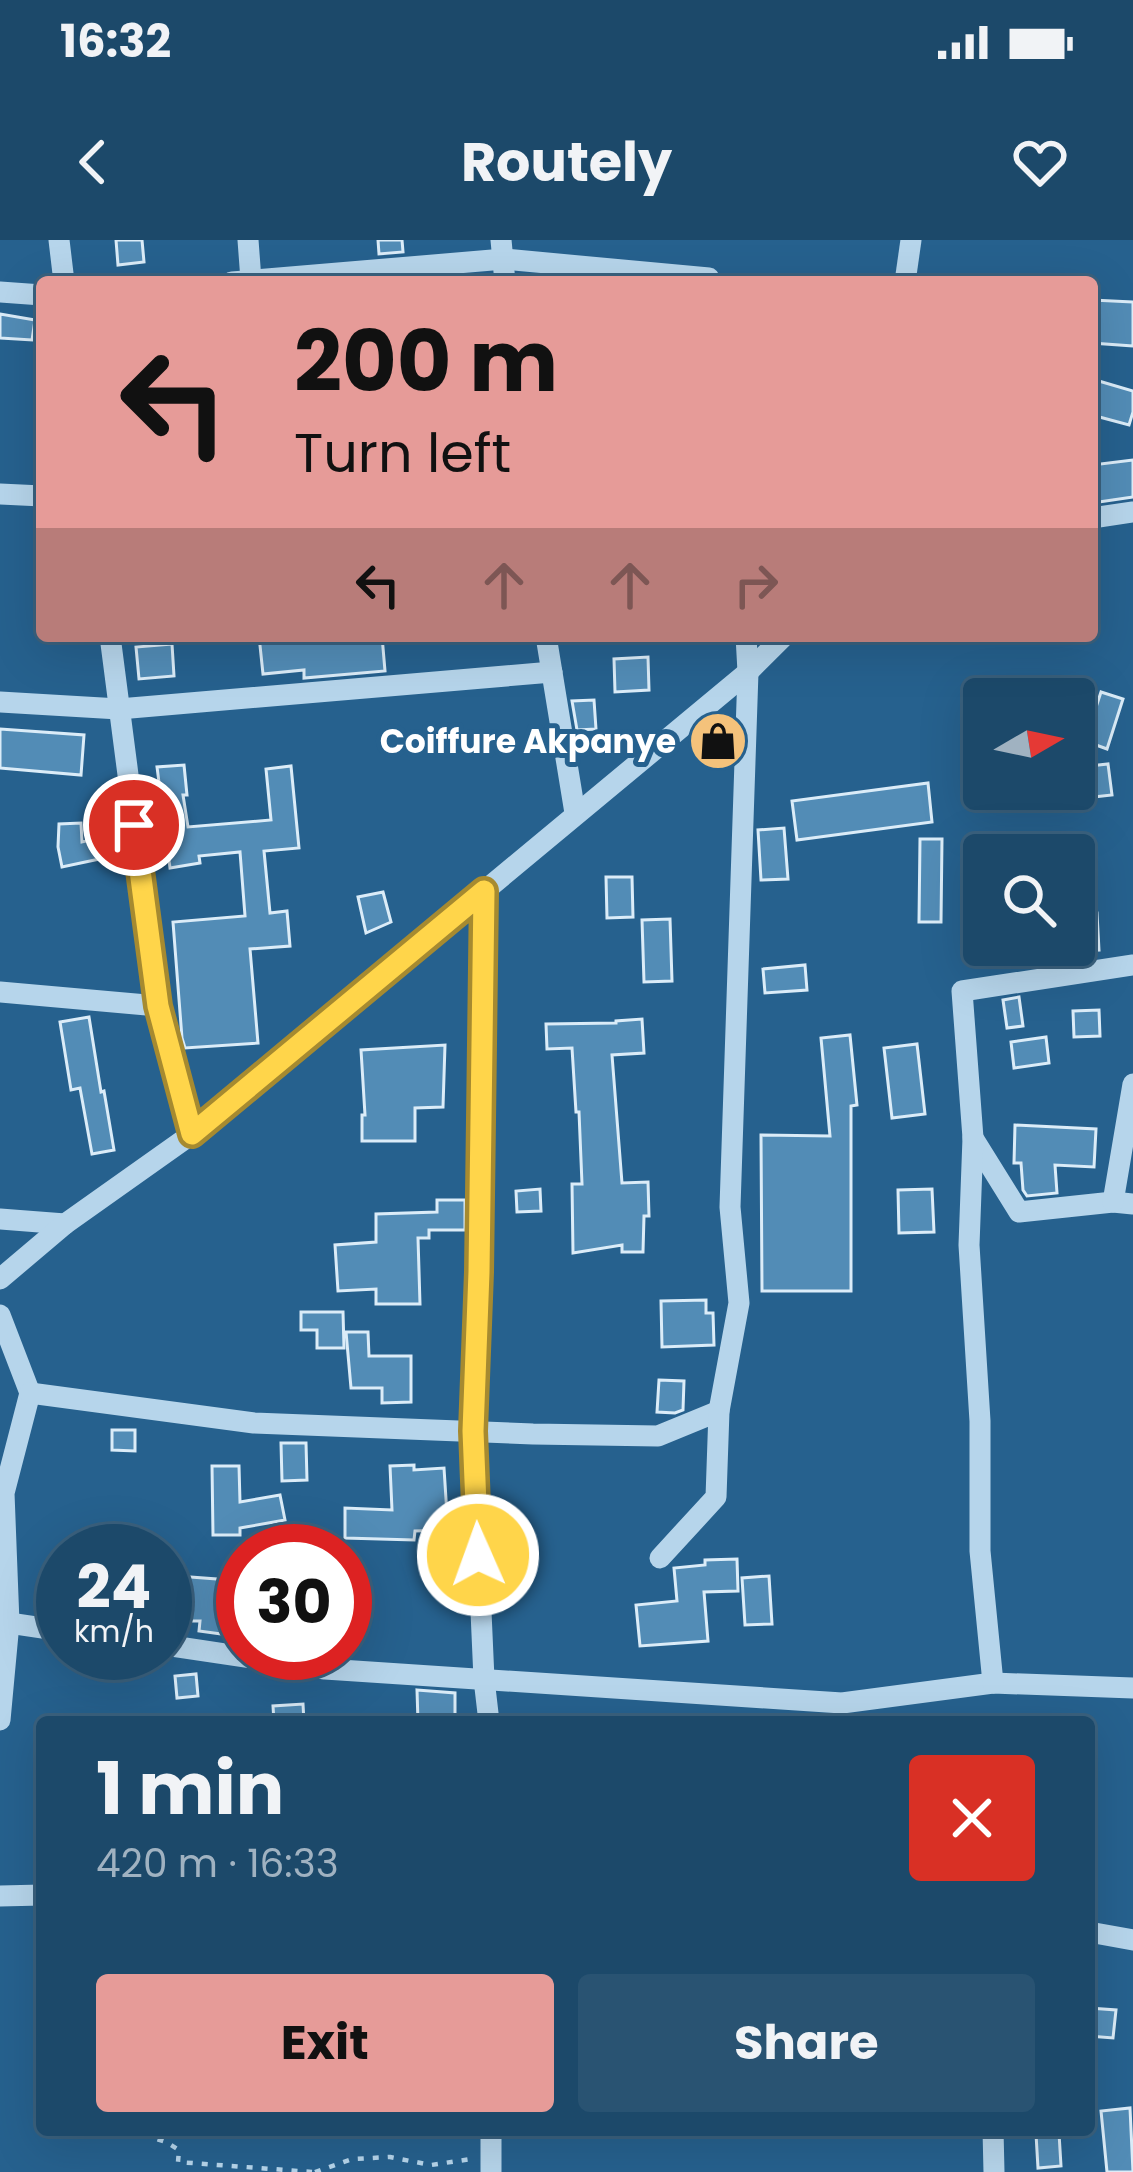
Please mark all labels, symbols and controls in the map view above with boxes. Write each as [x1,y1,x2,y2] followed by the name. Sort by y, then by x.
[60,10,171,73] text: 16:32
[461,124,672,200] text: Routely
[60,129,126,195] icon: back
[1007,129,1073,195] icon: heart
[294,303,558,420] text: 200 m
[96,324,252,480] icon: left
[294,415,511,491] text: Turn left
[345,552,411,618] icon: left
[471,552,537,618] icon: ahead
[597,552,663,618] icon: ahead
[723,552,789,618] icon: right
[963,678,1095,810] north arrow
[963,678,1095,966] map controls
[687,710,749,772] shop icon: Coiffure Akpanye
[380,718,676,765] place label: Coiffure Akpanye
[83,774,185,876] pin
[101,792,167,858] icon: arrive
[963,834,1095,966] button: search
[415,1492,541,1618] position arrow
[216,1524,372,1680] speed limit sign: 30
[77,1545,151,1629] text: 24
[74,1610,154,1653] text: km/h
[96,1738,284,1839] text: 1 min
[909,1755,1035,1881] button: close
[96,1836,339,1891] text: 420 m · 16:33
[96,1974,554,2112] button: Exit
[578,1974,1035,2112] button: Share

